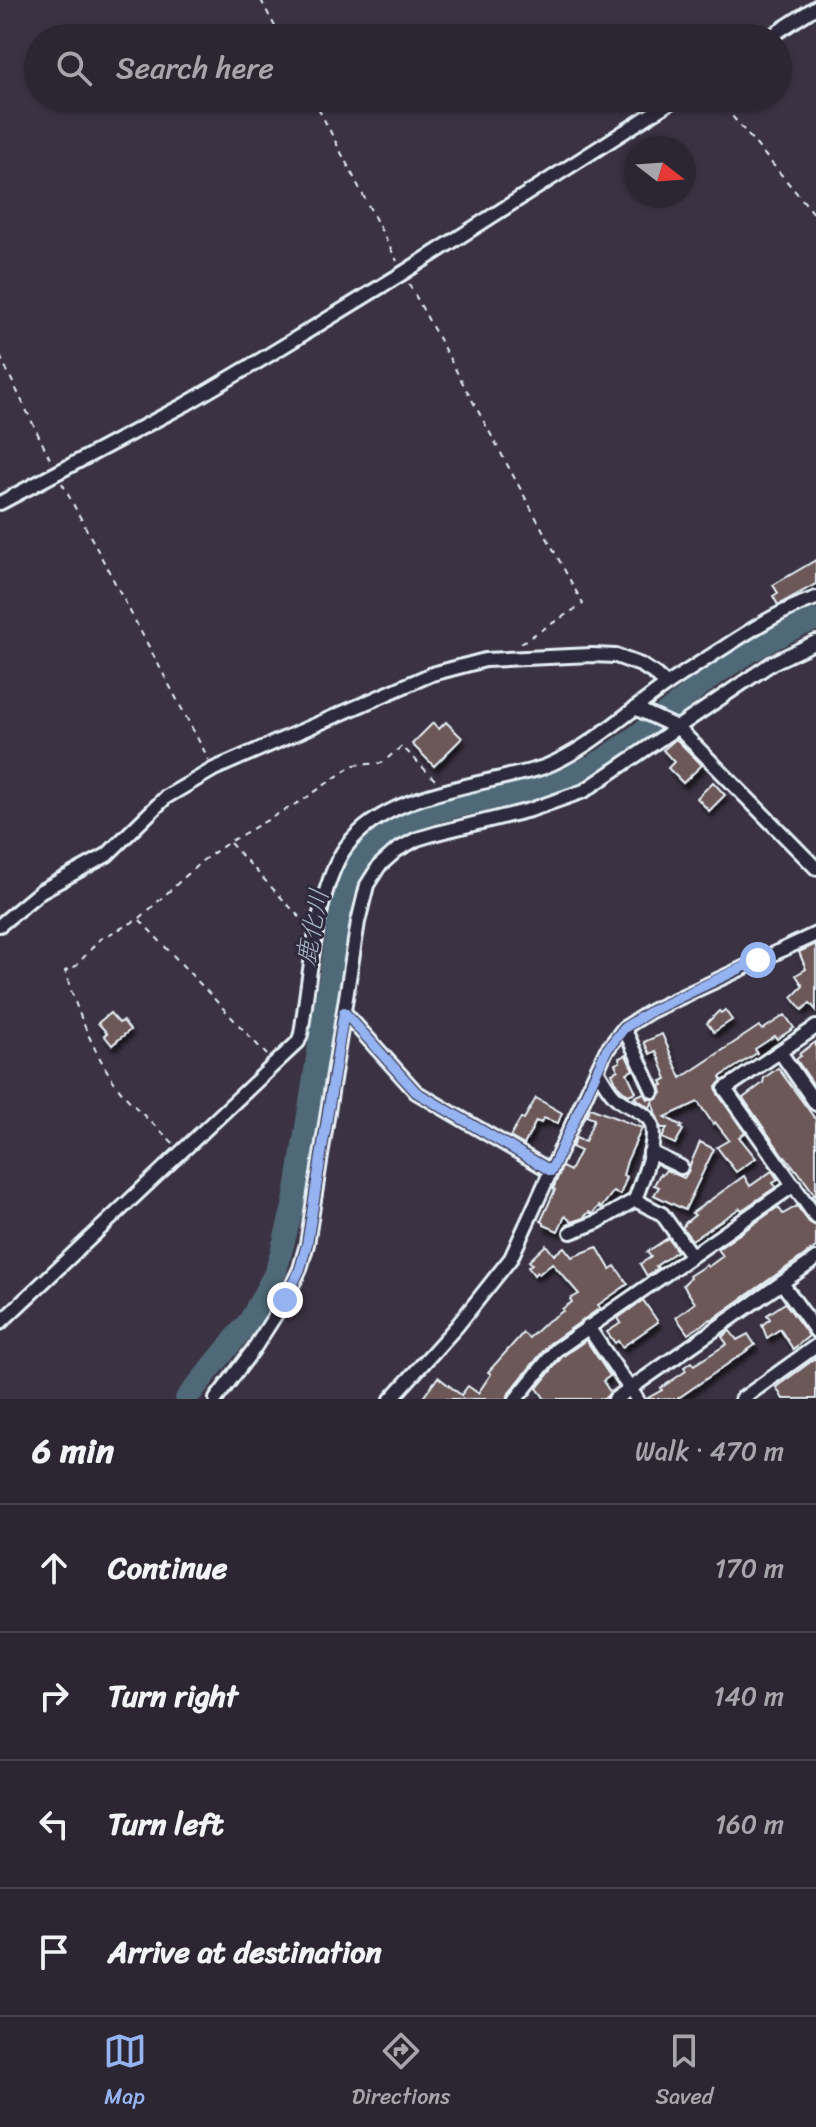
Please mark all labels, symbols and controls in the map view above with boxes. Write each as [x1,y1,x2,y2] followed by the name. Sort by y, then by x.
[24,24,792,112] search box
[116,41,274,95] text: Search here
[52,46,96,90] icon: search
[624,136,696,208] north arrow
[282,884,342,970] water label: 鹿化川
[740,942,776,978] route start
[267,1282,303,1318] route end
[32,1421,114,1481] text: 6 min
[635,1428,784,1474] text: Walk · 470 m
[108,1541,227,1595] text: Continue
[715,1545,784,1591] text: 170 m
[32,1546,76,1590] icon: ahead
[108,1669,238,1723] text: Turn right
[713,1673,784,1719] text: 140 m
[32,1674,76,1718] icon: right
[108,1797,224,1851] text: Turn left
[715,1801,784,1847] text: 160 m
[32,1802,76,1846] icon: left
[108,1925,382,1979] text: Arrive at destination
[32,1930,76,1974] icon: arrive
[103,2029,147,2116] tab: Map
[352,2029,450,2116] tab: Directions
[655,2029,713,2116] tab: Saved

